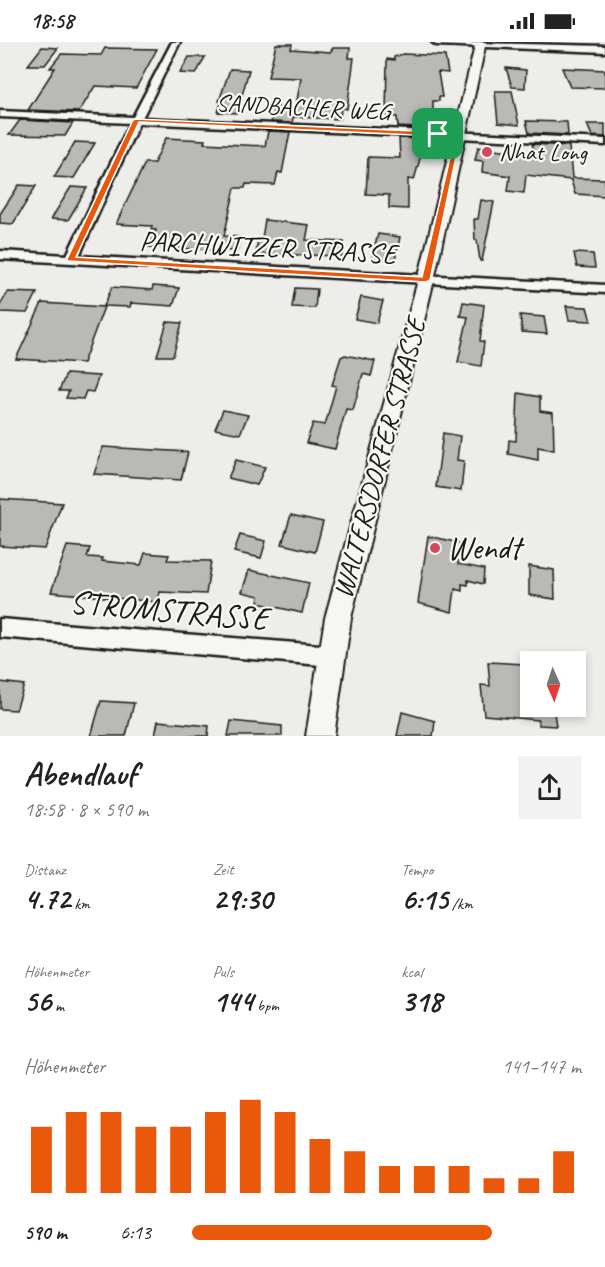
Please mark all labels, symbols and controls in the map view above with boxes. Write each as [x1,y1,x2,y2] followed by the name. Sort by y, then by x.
[30,7,74,35] text: 18:58
[215,87,394,127] street label: SANDBACHER WEG
[412,108,463,159] pin
[421,117,454,150] icon: arrive
[499,137,588,167] place label: Nhat Long
[480,145,494,159] marker: Nhat Long
[139,223,401,271] street label: PARCHWITZER STRASSE
[325,311,434,602] street label: WALTERSDORFER STRASSE
[447,527,525,569] place label: Wendt
[428,541,442,555] marker: Wendt
[68,580,274,640] street label: STROMSTRASSE
[520,651,586,717] north arrow
[520,651,586,717] map controls
[24,753,136,795] text: Abendlauf
[518,756,581,819] button: share
[24,797,148,822] text: 18:58 · 8 × 590 m
[24,860,66,880] text: Distanz
[213,860,234,880] text: Zeit
[401,860,433,880] text: Tempo
[24,880,70,918] text: 4.72
[213,880,272,918] text: 29:30
[401,880,448,918] text: 6:15
[70,894,90,914] text: km
[448,894,473,914] text: /km
[24,962,89,982] text: Höhenmeter
[213,962,234,982] text: Puls
[401,962,422,982] text: kcal
[24,982,51,1020] text: 56
[213,982,253,1020] text: 144
[401,982,442,1020] text: 318
[51,996,64,1016] text: m
[253,996,279,1016] text: bpm
[24,1054,105,1079] text: Höhenmeter
[502,1054,581,1079] text: 141–147 m
[24,1220,67,1245] text: 590 m
[120,1220,151,1245] text: 6:13

